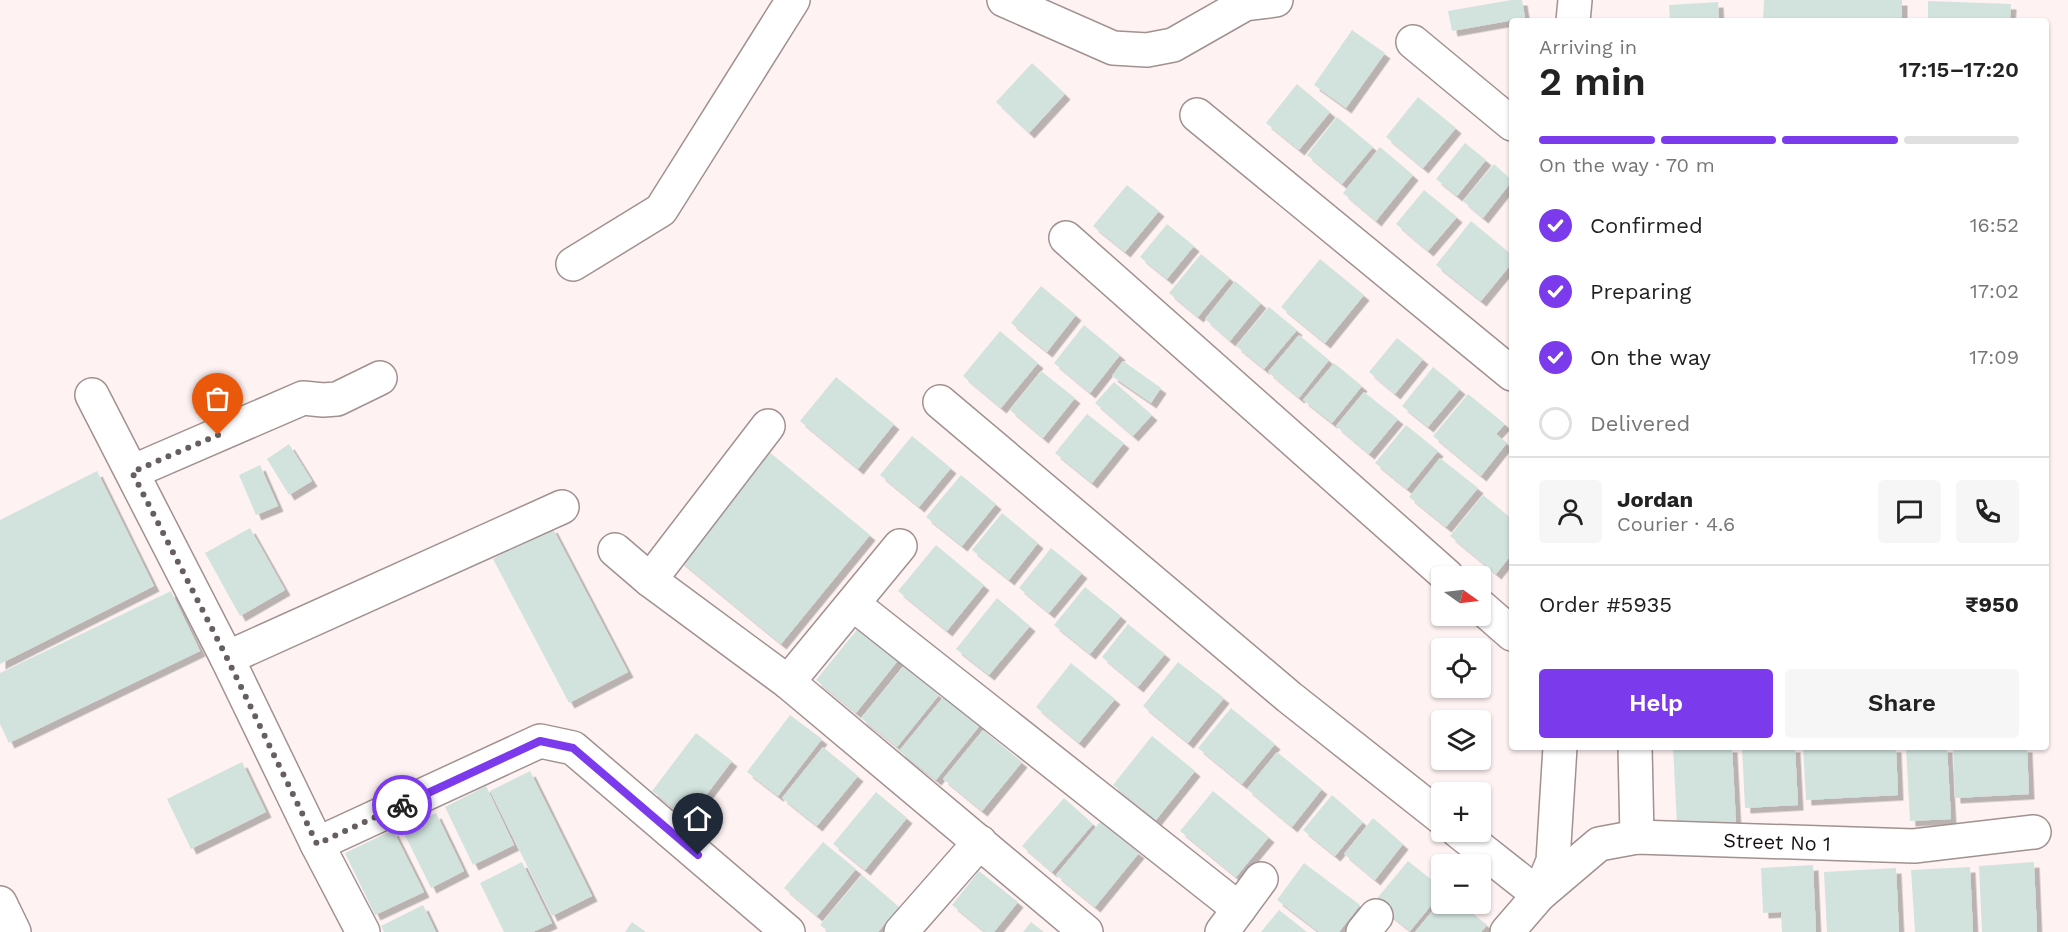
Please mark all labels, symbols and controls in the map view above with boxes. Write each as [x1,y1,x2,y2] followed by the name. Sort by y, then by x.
[1539,35,1637,59] text: Arriving in
[1899,57,2019,82] text: 17:15–17:20
[1539,59,1646,104] text: 2 min
[1539,153,1715,177] text: On the way · 70 m
[1539,209,1572,242] icon: check
[1590,213,1703,238] text: Confirmed
[1970,213,2019,237] text: 16:52
[1539,275,1572,308] icon: check
[1590,279,1691,304] text: Preparing
[1970,279,2019,303] text: 17:02
[1539,341,1572,374] icon: check
[1590,345,1711,370] text: On the way
[1969,345,2019,369] text: 17:09
[192,373,243,435] pin
[201,382,234,415] icon: bag
[1590,411,1690,436] text: Delivered
[1539,480,1602,543] button: person
[1878,480,1941,543] button: chat
[1956,480,2019,543] button: phone
[1617,487,1693,512] text: Jordan
[1617,512,1735,536] text: Courier · 4.6
[1431,566,1491,626] north arrow
[1431,566,1491,914] map controls
[1539,592,1672,617] text: Order #5935
[1965,592,2019,617] text: ₹950
[1431,638,1491,698] button: locate
[1539,669,1773,738] button: Help
[1785,669,2019,738] button: Share
[1431,710,1491,770] button: layers
[372,775,432,835] courier
[1431,782,1491,842] button: +
[386,789,419,822] icon: bike
[672,793,723,855] pin
[681,802,714,835] icon: home
[1723,828,1831,856] street label: Street No 1
[1431,854,1491,914] button: −

